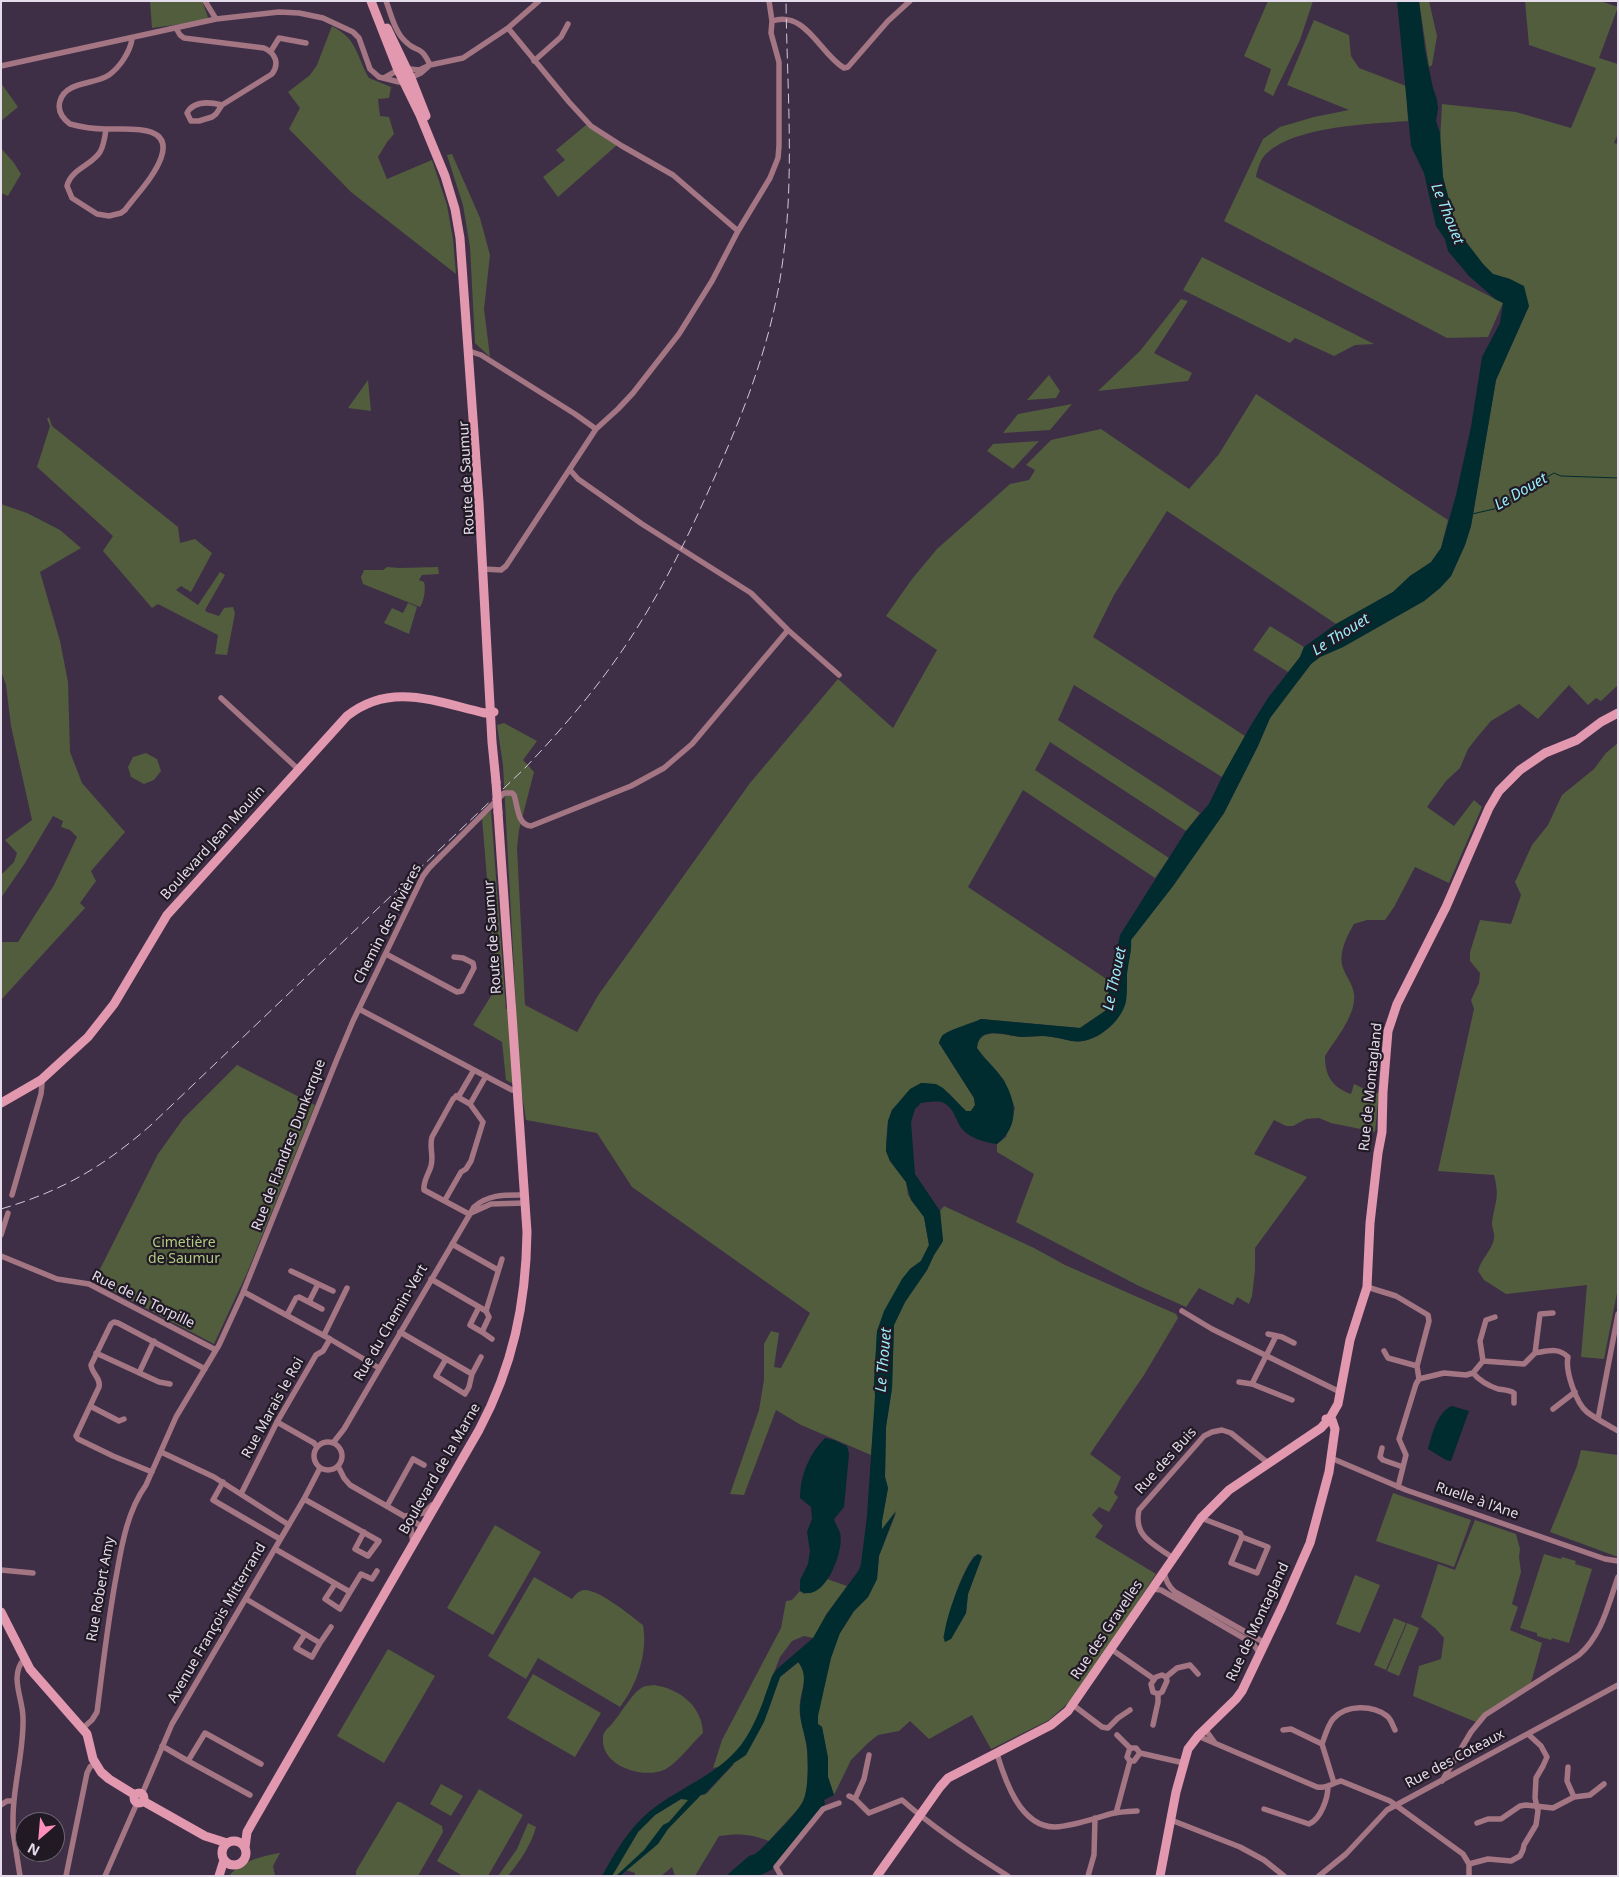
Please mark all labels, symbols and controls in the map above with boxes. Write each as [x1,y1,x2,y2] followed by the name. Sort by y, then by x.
[1427,181,1467,247] water label: Le Thouet
[456,420,478,536] street label: Route de Saumur
[1491,470,1551,514] water label: Le Douet
[1309,610,1373,660] water label: Le Thouet
[157,782,269,904] street label: Boulevard Jean Moulin
[350,861,426,987] street label: Chemin des Rivières
[481,879,505,995] street label: Route de Saumur
[1100,946,1130,1012] water label: Le Thouet
[1356,1022,1386,1152] street label: Rue de Montagland
[248,1057,330,1233] street label: Rue de Flandres Dunkerque
[148,1235,220,1268] park label: Cimetière de Saumur
[351,1262,431,1384] street label: Rue du Chemin-Vert
[89,1268,197,1332] street label: Rue de la Torpille
[872,1327,896,1393] water label: Le Thouet
[238,1355,308,1461] street label: Rue Marais le Roi
[396,1401,484,1537] street label: Boulevard de la Marne
[1132,1424,1200,1498] street label: Rue des Buis
[1433,1479,1521,1523] street label: Ruelle à l'Ane
[84,1535,118,1643] street label: Rue Robert Amy
[164,1540,270,1706] street label: Avenue François Mitterrand
[1223,1560,1293,1684] street label: Rue de Montagland
[1068,1577,1146,1683] street label: Rue des Gravelles
[1403,1726,1507,1792] street label: Rue des Coteaux
[15,1812,65,1862] north arrow
[24,1839,43,1861] text: N

